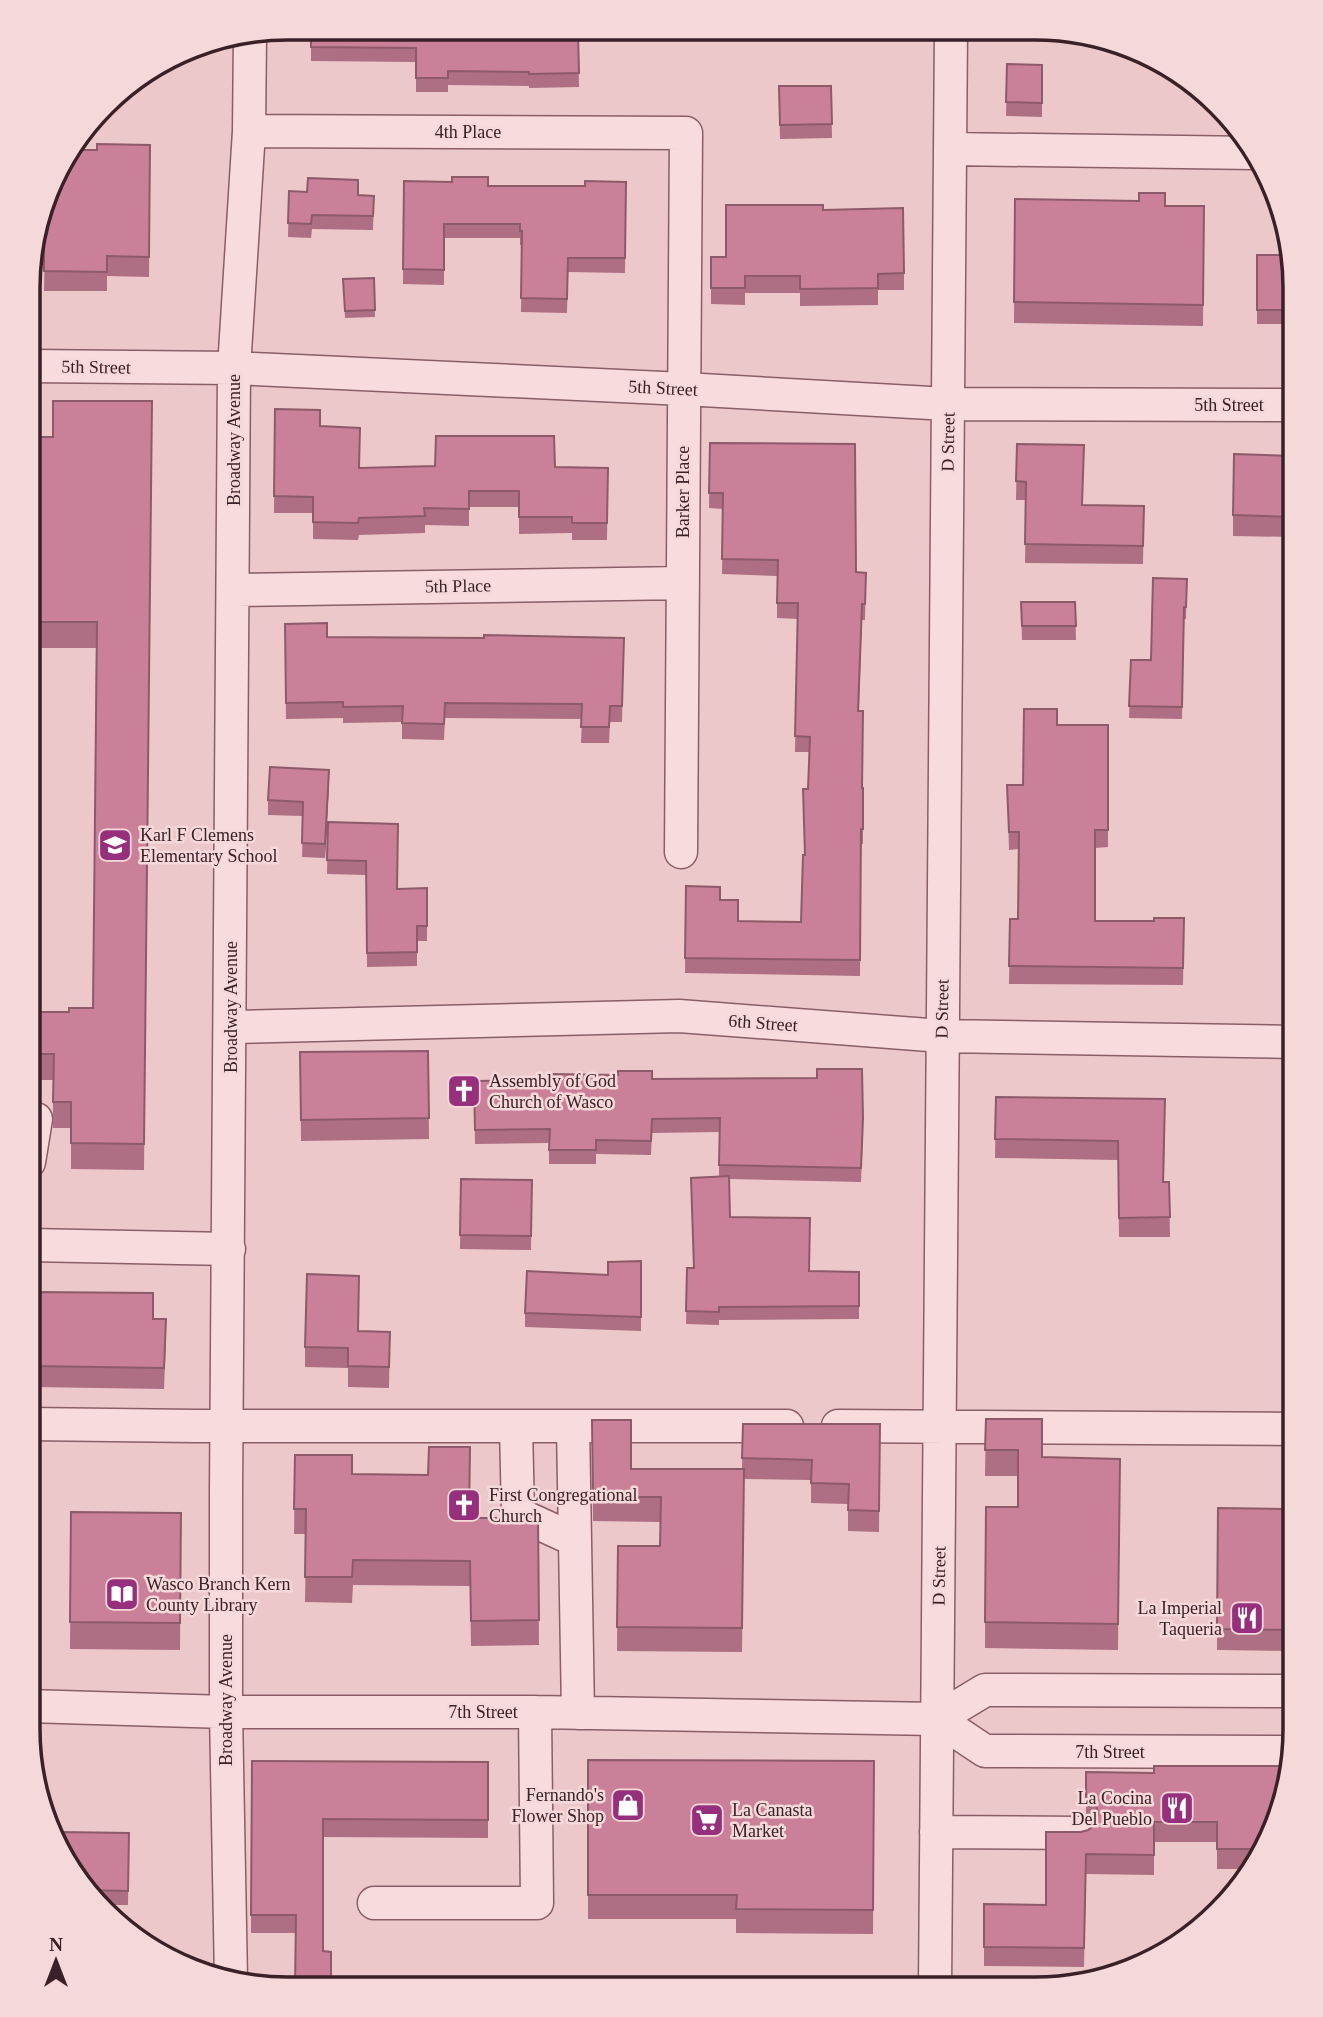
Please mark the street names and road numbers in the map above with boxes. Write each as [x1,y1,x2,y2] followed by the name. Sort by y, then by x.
[435,122,501,142] street label: 4th Place
[61,356,131,378] street label: 5th Street
[224,374,244,506] street label: Broadway Avenue
[628,376,698,400] street label: 5th Street
[1194,395,1264,415] street label: 5th Street
[937,412,959,472] street label: D Street
[673,446,693,538] street label: Barker Place
[425,575,491,597] street label: 5th Place
[221,941,241,1073] street label: Broadway Avenue
[931,979,953,1039] street label: D Street
[728,1011,798,1035] street label: 6th Street
[928,1546,950,1606] street label: D Street
[216,1634,236,1766] street label: Broadway Avenue
[448,1702,518,1722] street label: 7th Street
[1075,1742,1145,1762] street label: 7th Street

